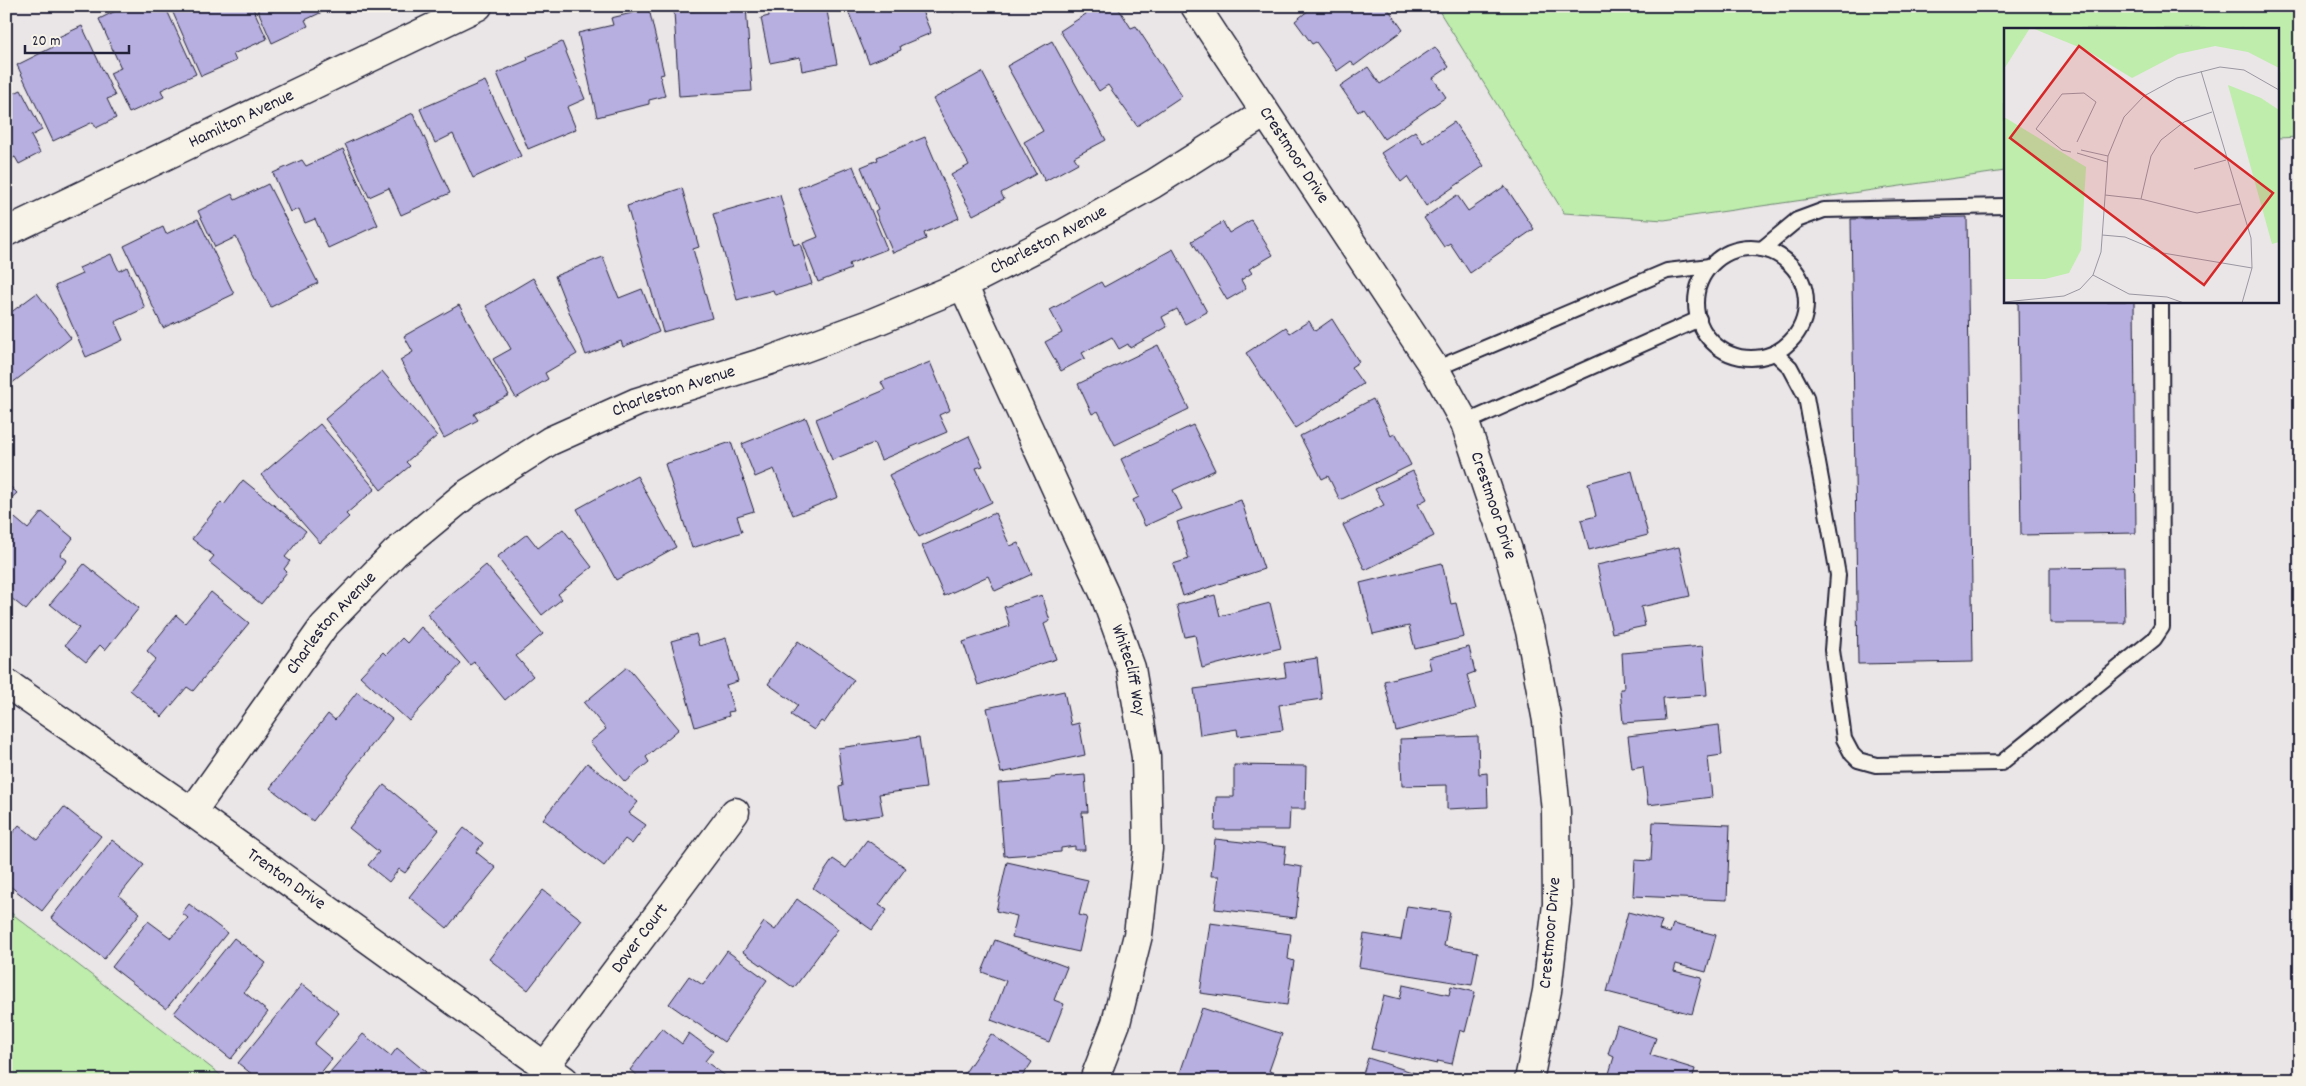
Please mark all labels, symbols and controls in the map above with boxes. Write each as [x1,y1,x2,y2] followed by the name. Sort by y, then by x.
[25,22,129,54] scale bar
[2004,28,2278,302] inset map
[32,31,60,53] text: 20 m
[185,83,298,155] street label: Hamilton Avenue
[1252,102,1335,209] street label: Crestmoor Drive
[986,199,1112,281] street label: Charleston Avenue
[608,359,739,424] street label: Charleston Avenue
[1463,449,1522,562] street label: Crestmoor Drive
[281,566,383,680] street label: Charleston Avenue
[1104,621,1151,719] street label: Whitecliff Way
[241,843,331,917] street label: Trenton Drive
[1534,876,1568,990] street label: Crestmoor Drive
[606,898,675,979] street label: Dover Court

